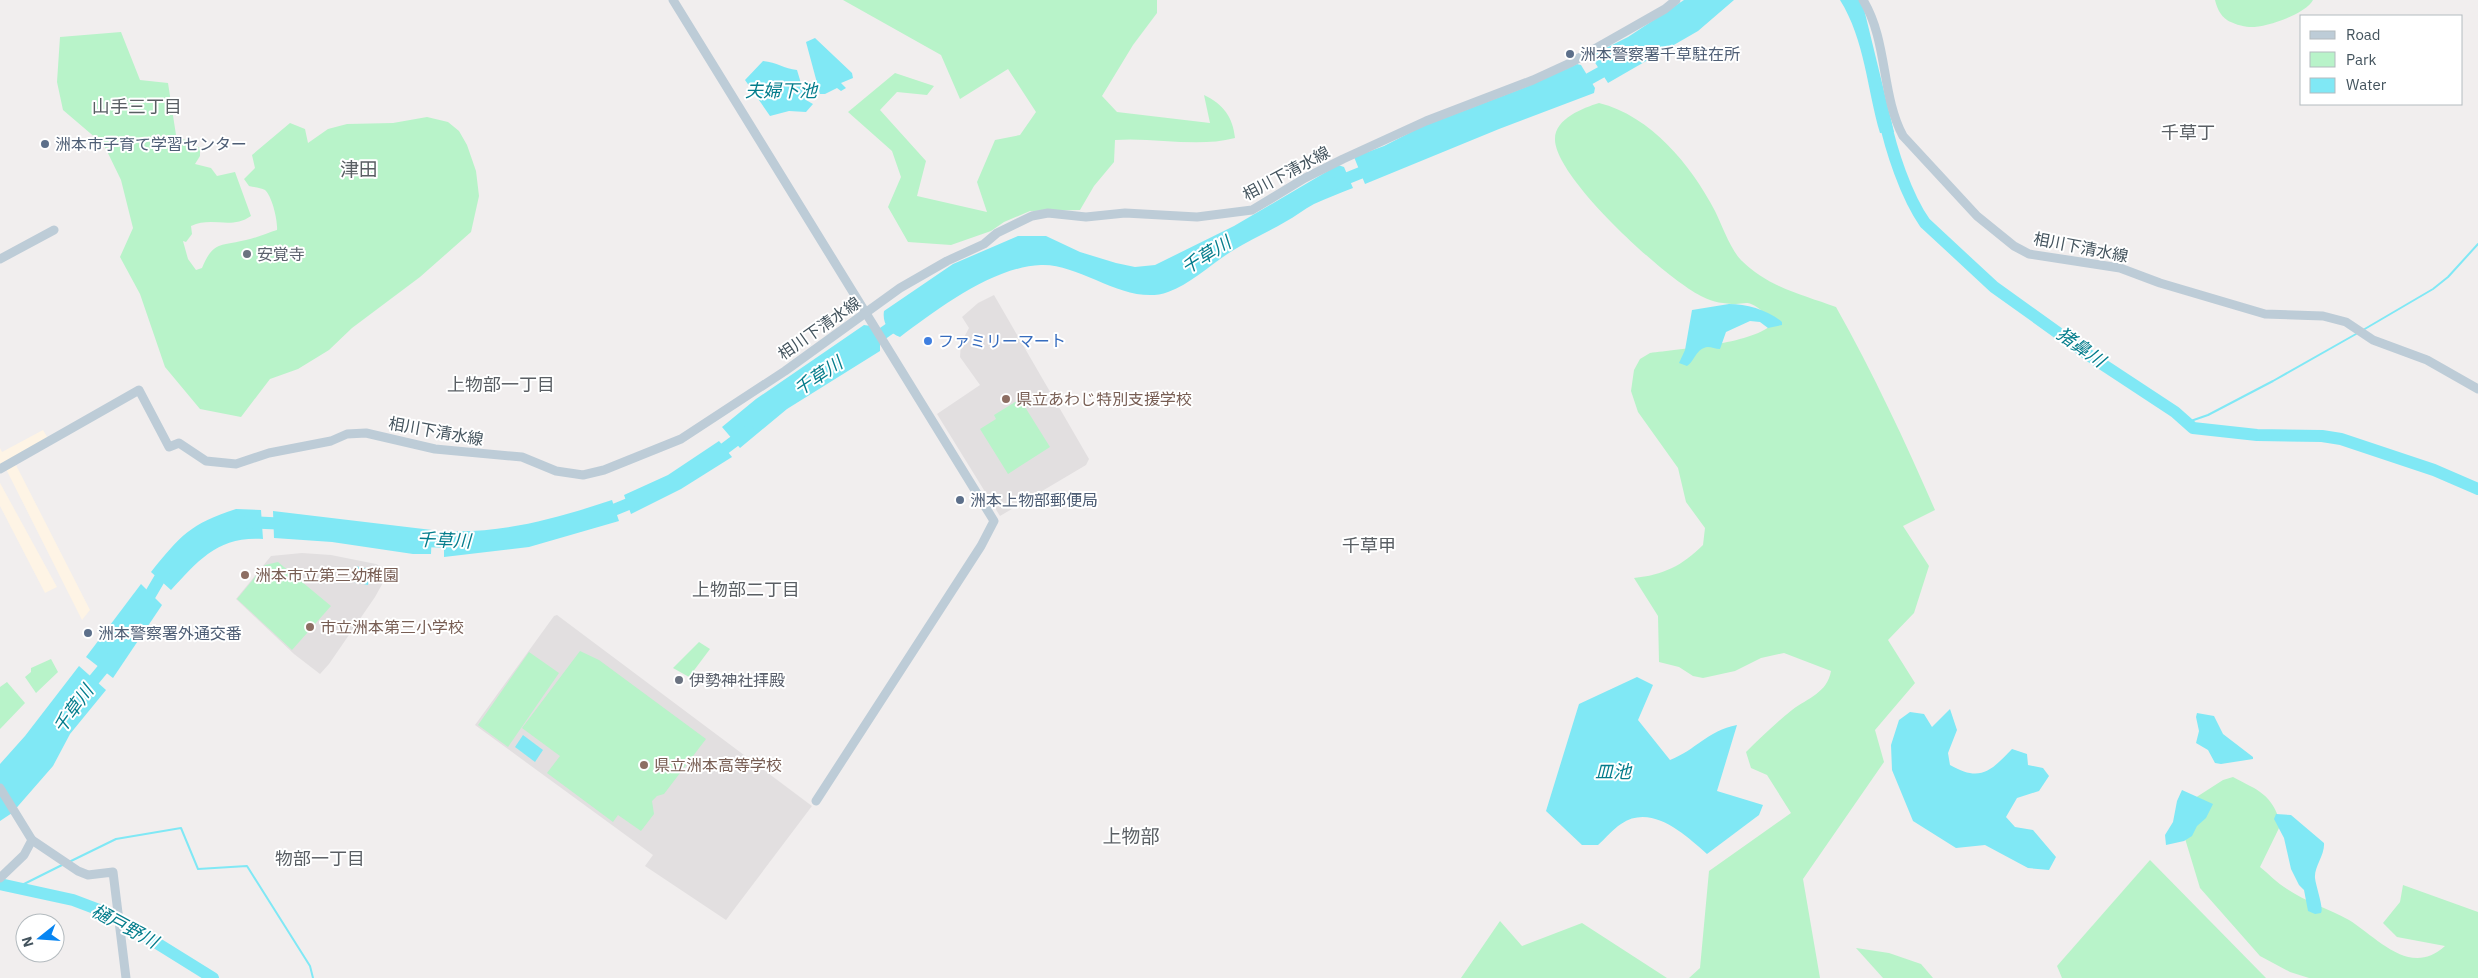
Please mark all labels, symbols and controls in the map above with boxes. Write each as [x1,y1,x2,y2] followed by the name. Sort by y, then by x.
[2300,15,2463,105] legend
[2346,25,2381,44] text: Road
[1580,44,1740,64] place label: 洲本警察署千草駐在所
[1564,48,1576,60] marker: 洲本警察署千草駐在所
[2346,50,2376,69] text: Park
[2346,75,2387,94] text: Water
[745,79,819,102] water label: 夫婦下池
[92,95,182,118] district label: 山手三丁目
[2161,121,2215,144] district label: 千草丁
[55,134,247,154] place label: 洲本市子育て学習センター
[39,138,51,150] marker: 洲本市子育て学習センター
[1239,142,1333,204] street label: 相川下清水線
[340,157,378,181] district label: 津田
[2032,228,2130,266] street label: 相川下清水線
[1177,230,1237,279] water label: 千草川
[257,244,305,264] place label: 安覚寺
[241,248,253,260] marker: 安覚寺
[774,292,864,364] street label: 相川下清水線
[2052,322,2111,373] water label: 猪鼻川
[938,331,1066,351] place label: ファミリーマート
[922,335,934,347] marker: ファミリーマート
[789,350,848,401] water label: 千草川
[447,373,555,396] district label: 上物部一丁目
[1016,389,1192,409] place label: 県立あわじ特別支援学校
[1000,393,1012,405] marker: 県立あわじ特別支援学校
[387,413,485,449] street label: 相川下清水線
[970,490,1098,510] place label: 洲本上物部郵便局
[954,494,966,506] marker: 洲本上物部郵便局
[417,528,473,553] water label: 千草川
[1342,534,1396,557] district label: 千草甲
[255,565,399,585] place label: 洲本市立第三幼稚園
[239,569,251,581] marker: 洲本市立第三幼稚園
[692,578,800,601] district label: 上物部二丁目
[320,617,464,637] place label: 市立洲本第三小学校
[304,621,316,633] marker: 市立洲本第三小学校
[98,623,242,643] place label: 洲本警察署外通交番
[82,627,94,639] marker: 洲本警察署外通交番
[689,670,785,690] place label: 伊勢神社拝殿
[673,674,685,686] marker: 伊勢神社拝殿
[48,679,99,738] water label: 千草川
[654,755,782,775] place label: 県立洲本高等学校
[638,759,650,771] marker: 県立洲本高等学校
[1595,760,1633,783] water label: 皿池
[1102,824,1160,848] district label: 上物部
[275,847,365,870] district label: 物部一丁目
[88,899,164,954] water label: 樋戸野川
[15,913,65,963] north arrow
[17,934,38,949] text: N

